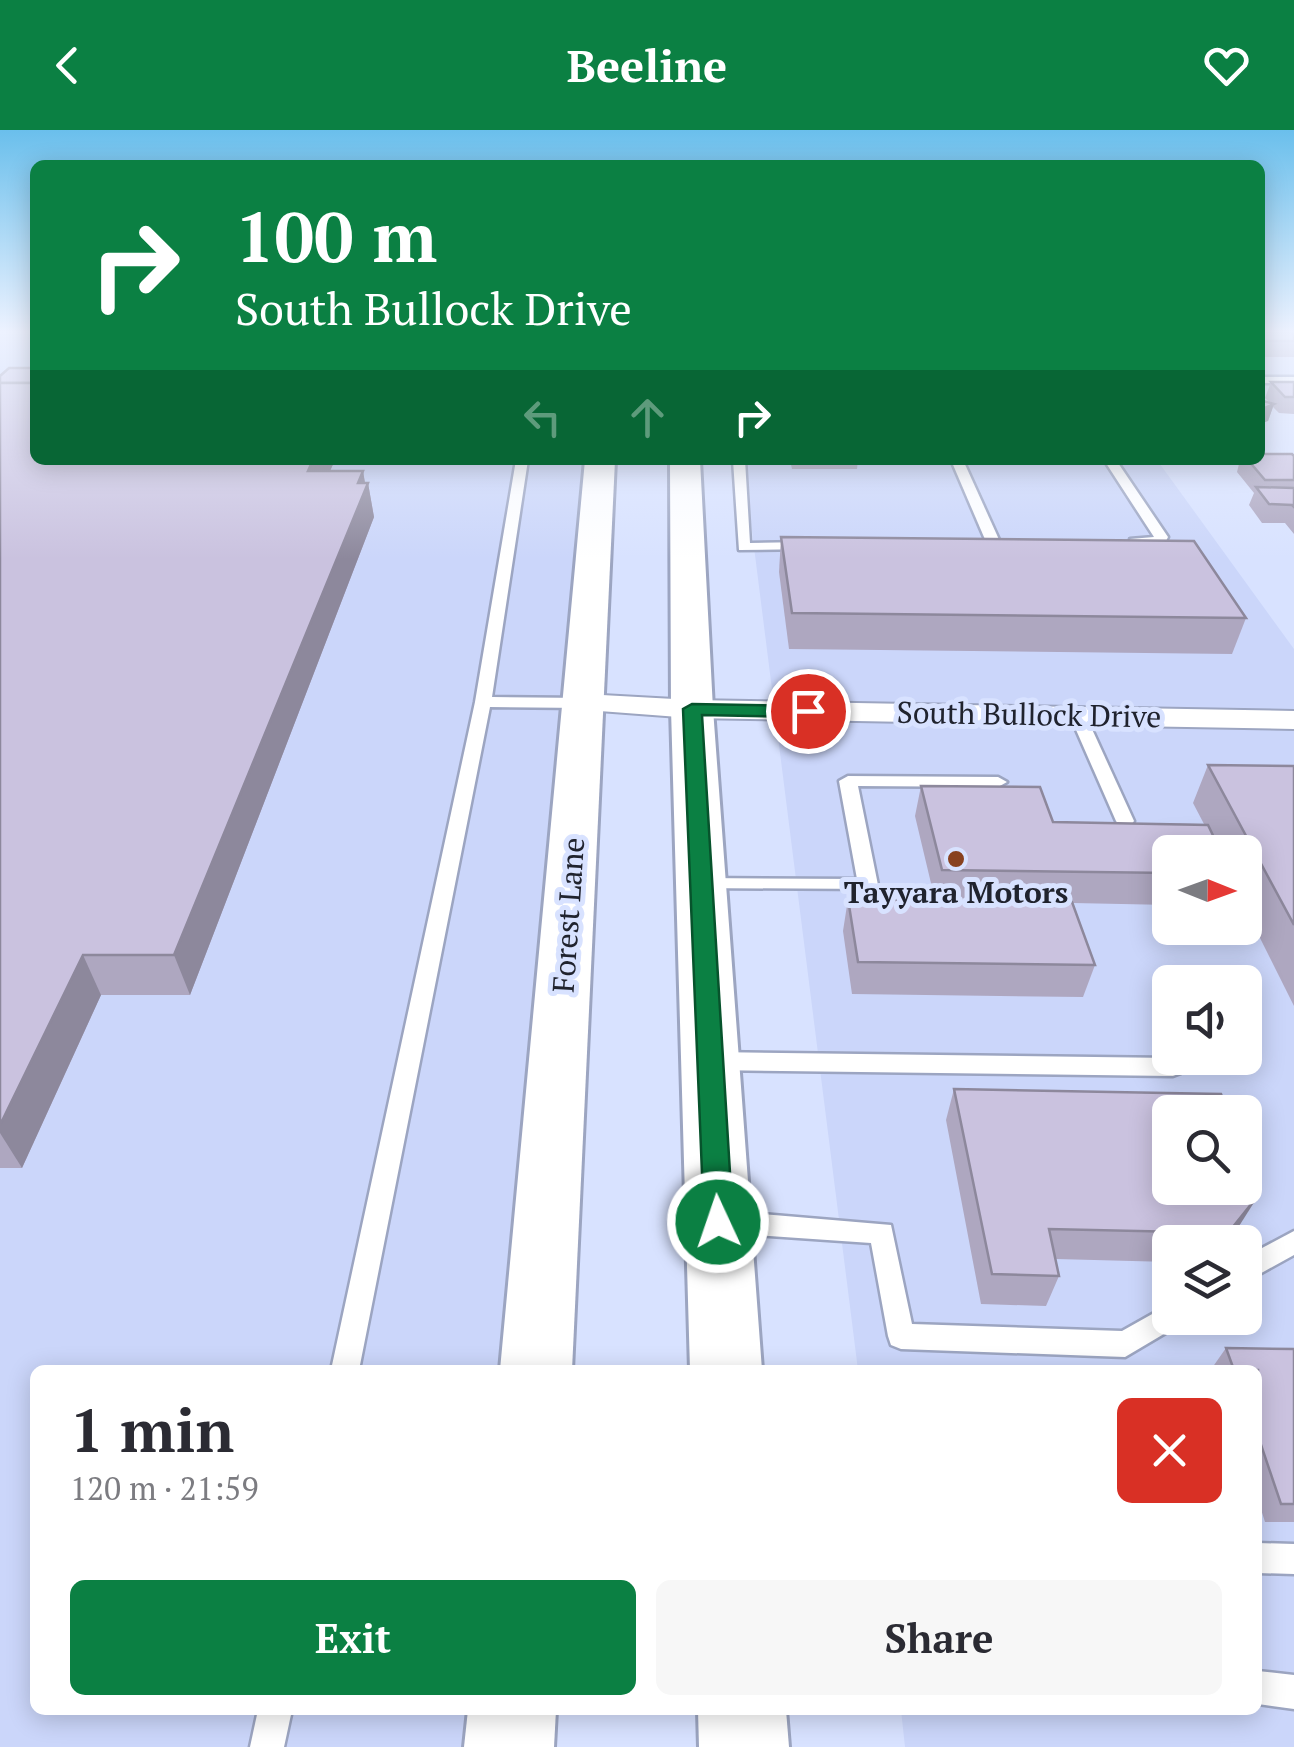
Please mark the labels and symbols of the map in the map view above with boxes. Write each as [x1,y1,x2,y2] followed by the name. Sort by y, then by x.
[766,669,851,754] pin
[896,692,1162,736] street label: South Bullock Drive
[1152,835,1262,945] north arrow
[543,836,593,994] street label: Forest Lane
[945,848,967,870] marker: Tayyara Motors
[844,872,1068,912] place label: Tayyara Motors
[666,1170,770,1274] position arrow

